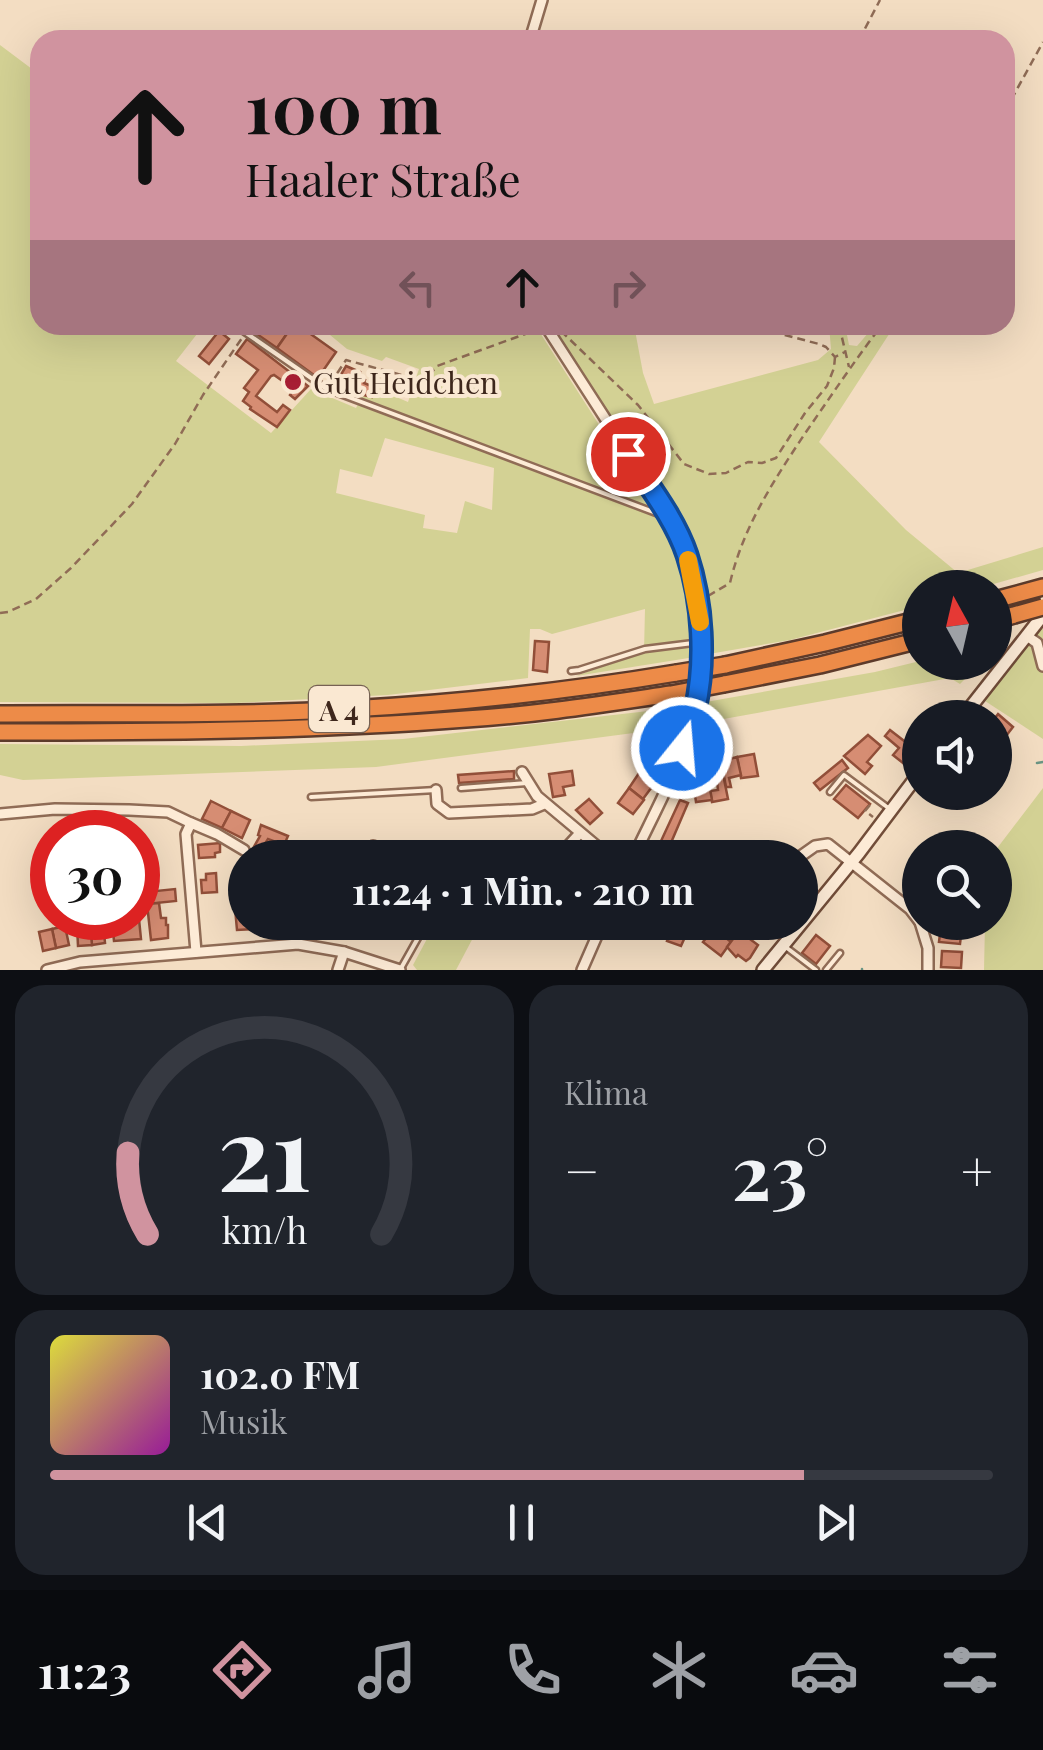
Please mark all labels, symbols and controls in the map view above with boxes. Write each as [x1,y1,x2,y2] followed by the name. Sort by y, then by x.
[245,58,442,152] text: 100 m
[80,70,210,200] icon: ahead
[245,148,521,208] text: Haaler Straße
[390,260,445,315] icon: left
[495,260,550,315] icon: ahead
[600,260,655,315] icon: right
[313,362,498,402] place label: Gut Heidchen
[282,371,304,393] marker: Gut Heidchen
[586,412,671,497] pin
[601,427,656,482] icon: arrive
[902,570,1012,680] north arrow
[902,570,1012,940] map controls
[309,686,369,732] road number: A 4
[630,696,734,800] position arrow
[902,700,1012,810] button: sound
[30,810,160,940] speed limit sign: 30
[902,830,1012,940] button: search
[352,864,694,915] text: 11:24 · 1 Min. · 210 m
[564,1070,648,1113] text: Klima
[217,1079,312,1218] text: 21
[732,1119,829,1219] text: 23°
[564,1132,600,1206] text: −
[961,1132,993,1206] text: +
[222,1205,307,1253] text: km/h
[200,1348,360,1399] text: 102.0 FM
[200,1399,287,1442] text: Musik
[180,1495,235,1550] icon: previous
[494,1495,549,1550] icon: pause
[808,1495,863,1550] icon: next
[207,1635,277,1705] icon: directions
[352,1635,422,1705] icon: music
[498,1635,568,1705] icon: phone
[644,1635,714,1705] icon: climate
[789,1635,859,1705] icon: car
[935,1635,1005,1705] icon: filters
[38,1640,131,1700] text: 11:23

